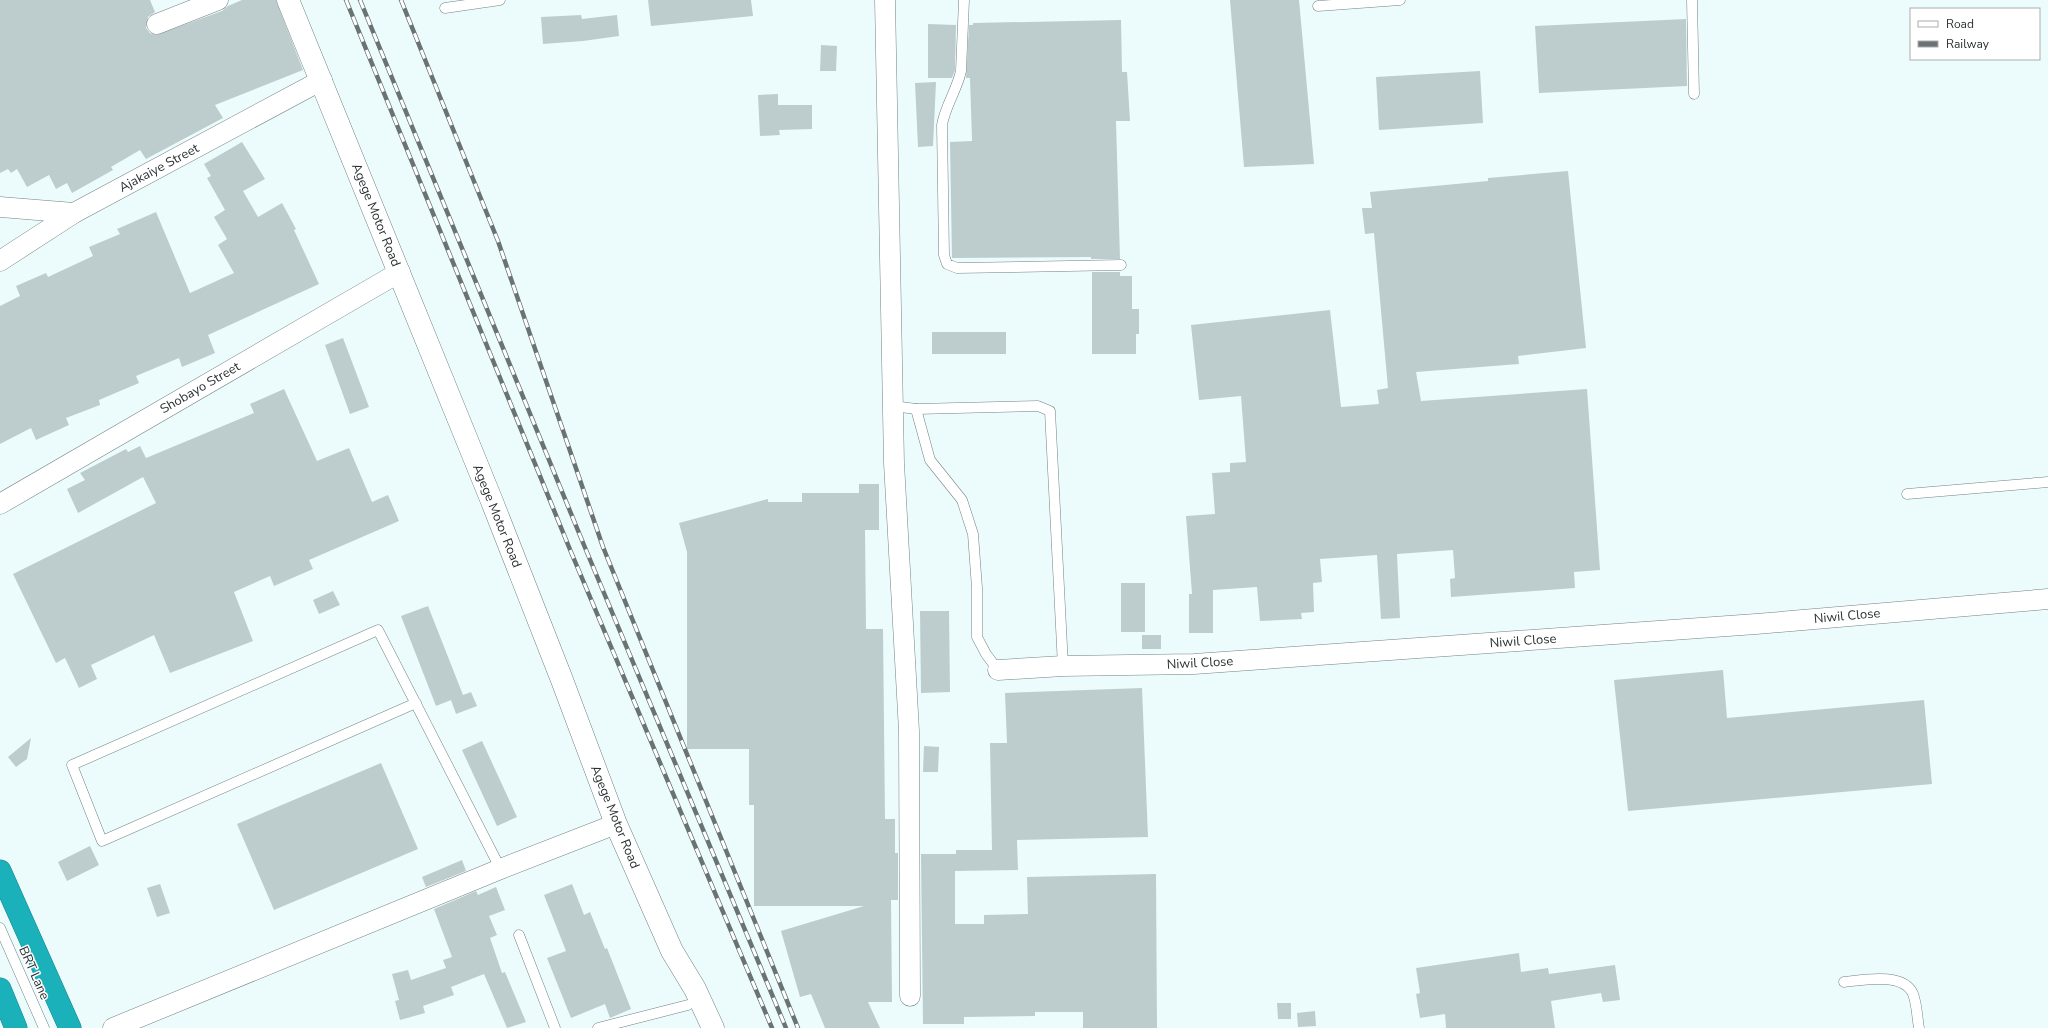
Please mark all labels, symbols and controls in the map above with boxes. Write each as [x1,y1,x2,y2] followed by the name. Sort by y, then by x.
[1910,8,2040,60] legend
[1946,16,1974,32] text: Road
[1946,36,1990,52] text: Railway
[116,139,203,197] street label: Ajakaiye Street
[347,161,405,269] street label: Agege Motor Road
[157,358,244,418] street label: Shobayo Street
[468,462,526,570] street label: Agege Motor Road
[1813,604,1881,628] street label: Niwil Close
[1489,630,1557,652] street label: Niwil Close
[1166,652,1234,674] street label: Niwil Close
[586,763,644,871] street label: Agege Motor Road
[14,943,54,1003] street label: BRT Lane

